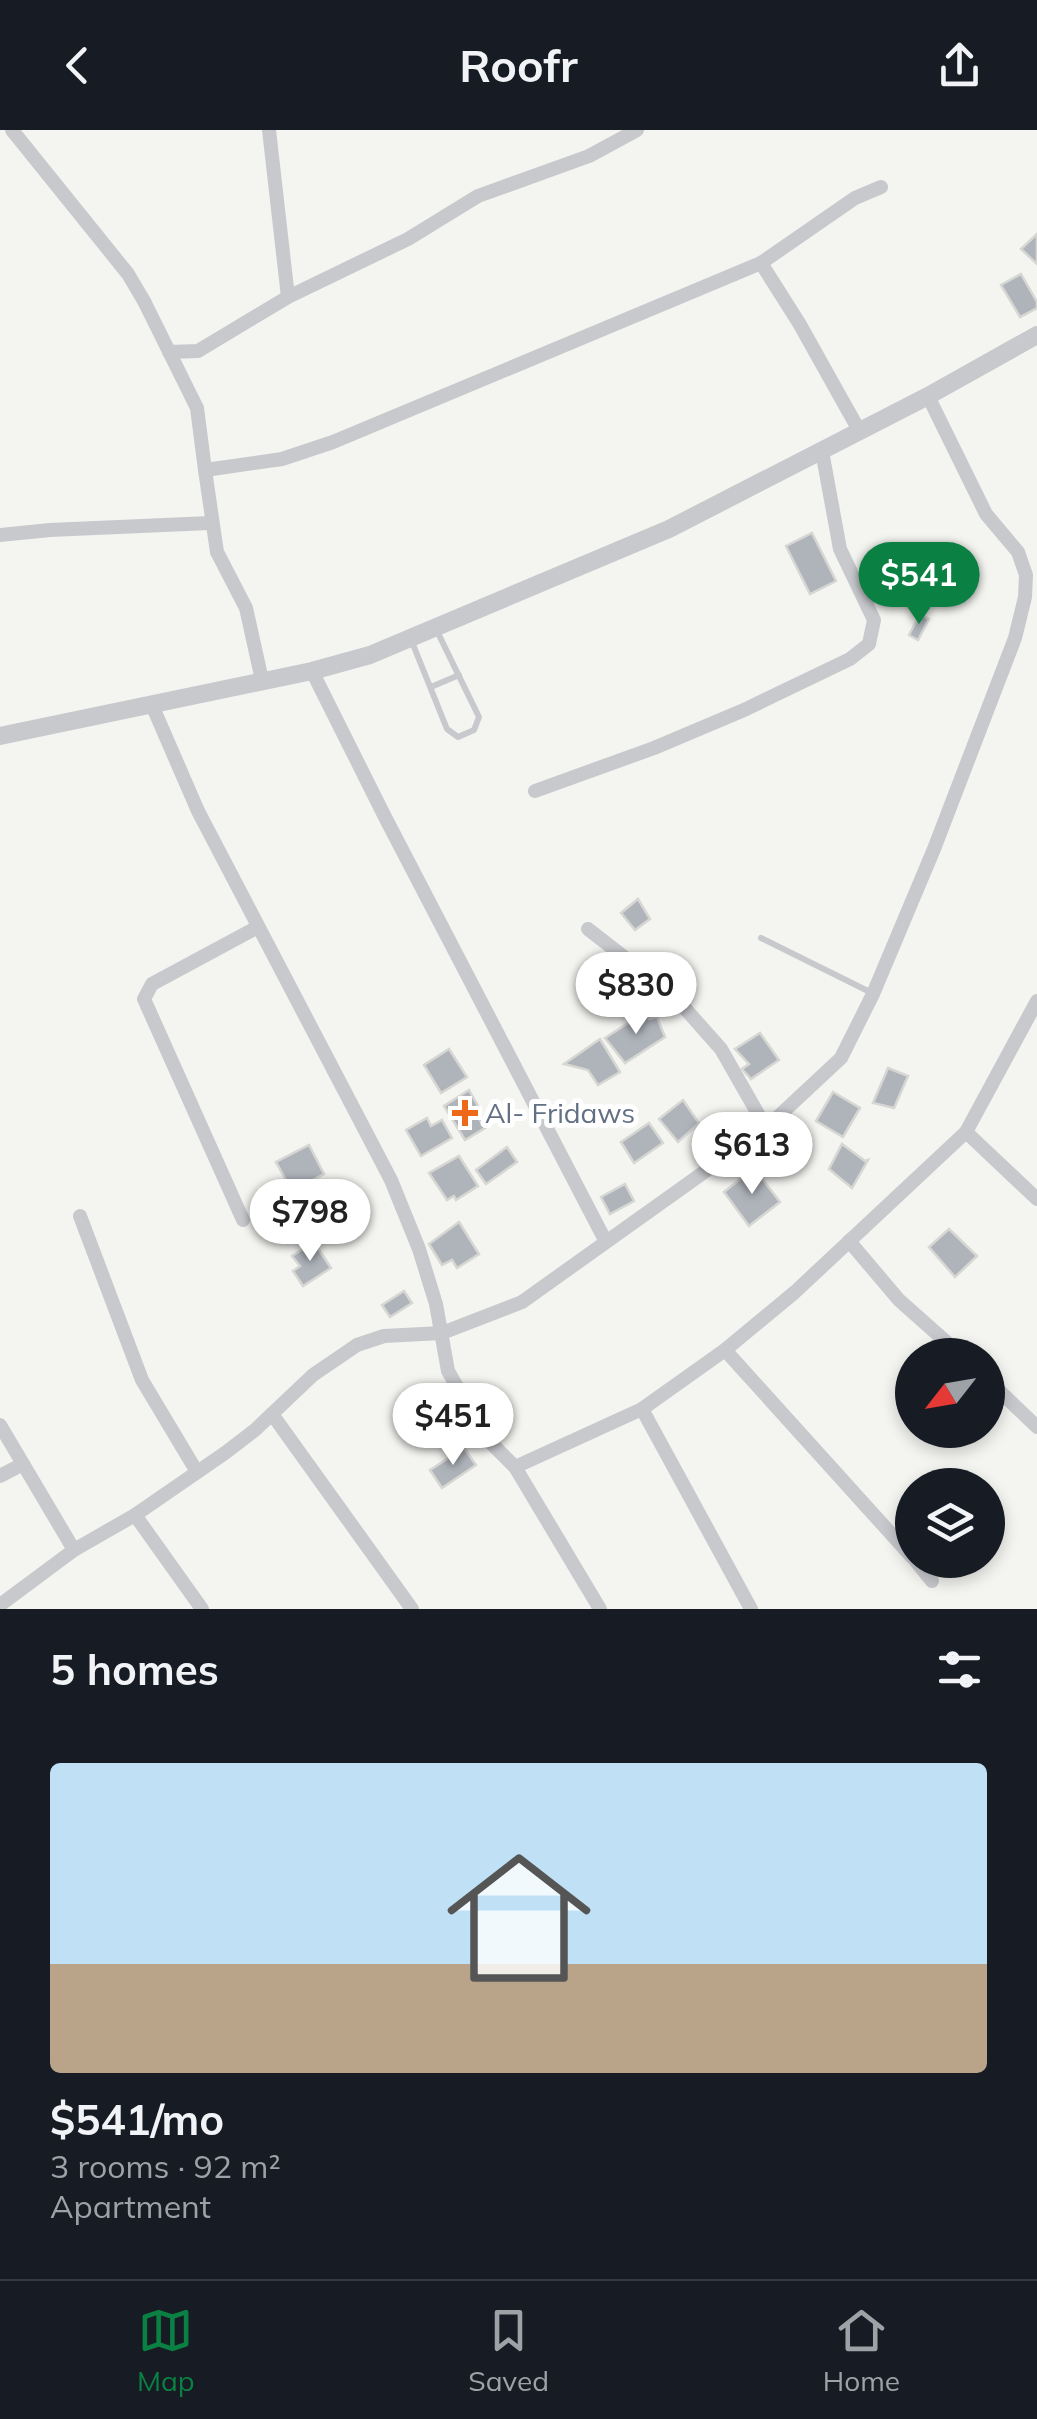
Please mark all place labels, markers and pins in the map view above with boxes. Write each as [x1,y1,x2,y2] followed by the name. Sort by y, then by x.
[860,542,978,627] pin: $541
[577,952,695,1037] pin: $830
[485,1095,635,1130] place label: Al- Fridaws
[454,1102,476,1124] marker: Al- Fridaws
[693,1112,811,1197] pin: $613
[251,1179,369,1264] pin: $798
[394,1383,512,1468] pin: $451

